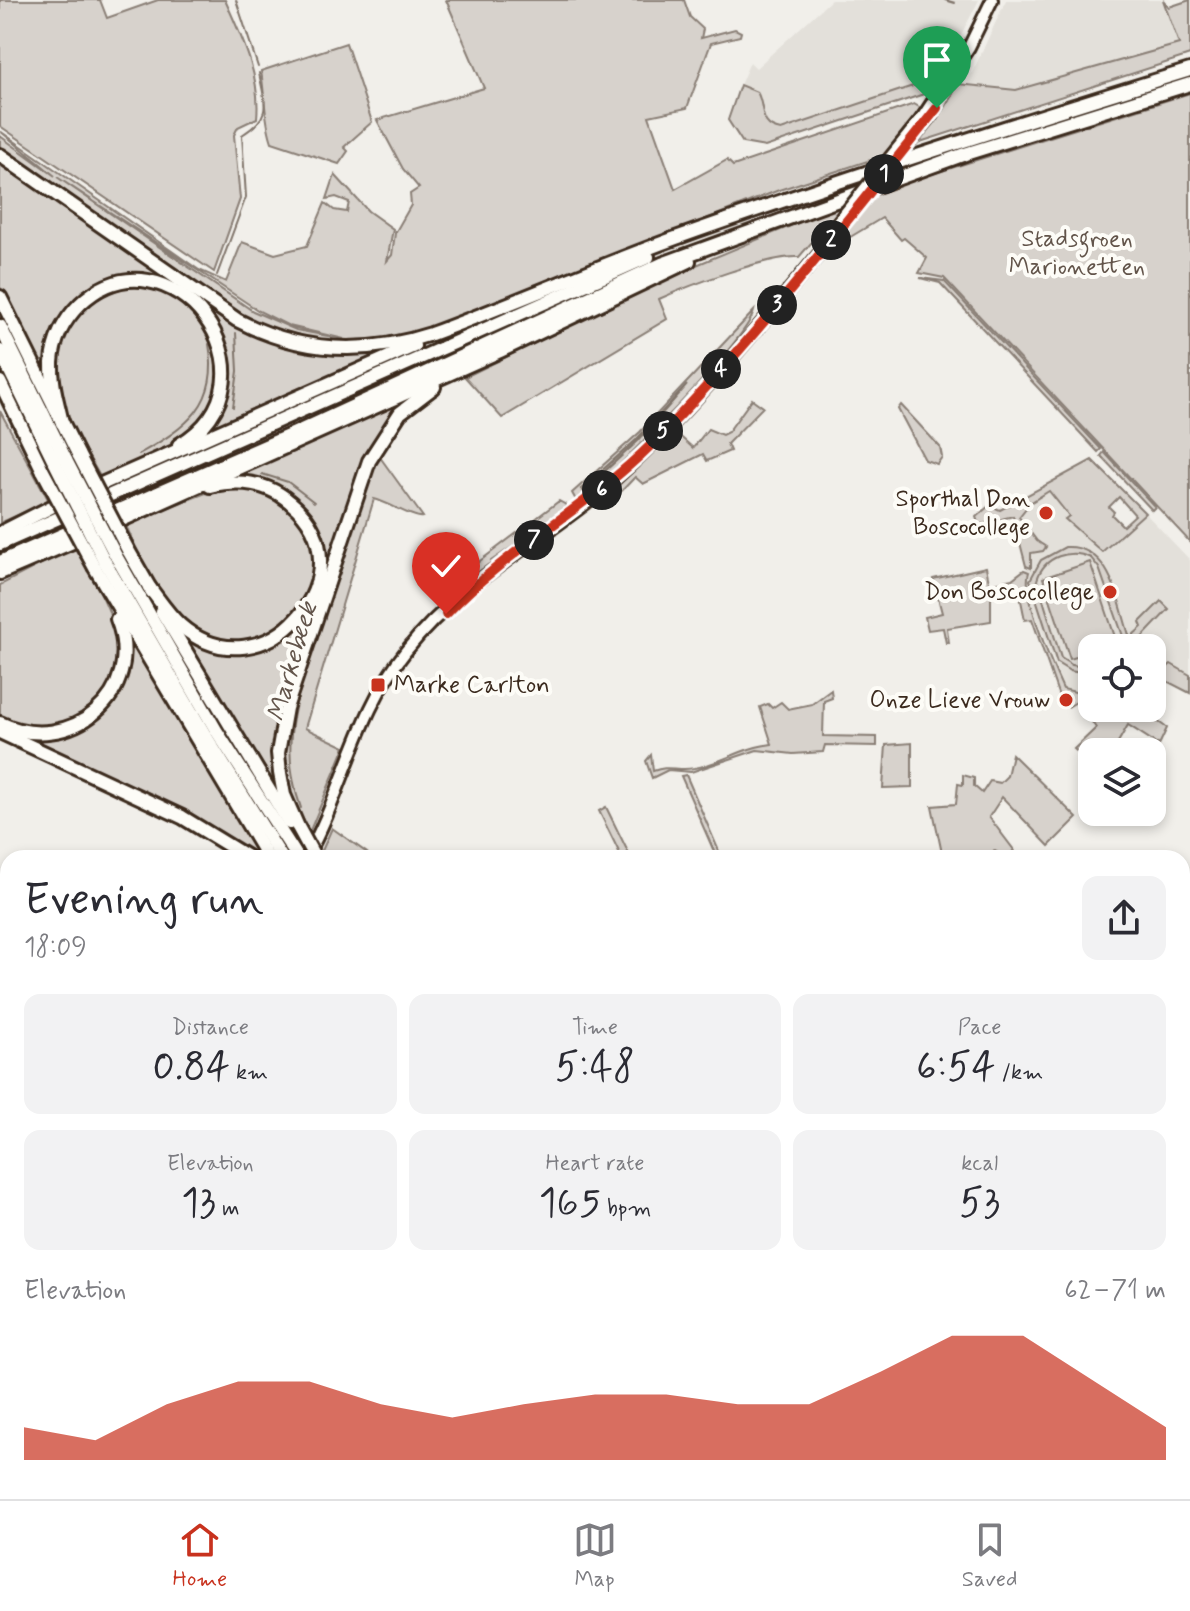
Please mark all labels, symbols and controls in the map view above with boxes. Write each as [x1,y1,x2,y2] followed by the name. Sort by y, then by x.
[903,26,971,108] pin
[915,38,959,82] icon: arrive
[864,154,904,194] pin: 1
[879,160,889,188] text: 1
[811,220,851,260] pin: 2
[1009,224,1145,283] park label: Stadsgroen Marionetten
[826,226,836,254] text: 2
[757,285,797,325] pin: 3
[772,291,782,319] text: 3
[701,349,741,389] pin: 4
[715,355,727,383] text: 4
[643,411,683,451] pin: 5
[656,417,670,445] text: 5
[582,470,622,510] pin: 6
[596,476,608,504] text: 6
[896,484,1030,543] place label: Sporthal Don Boscocollege
[1037,504,1055,522] marker: Sporthal Don Boscocollege
[514,520,554,560] pin: 7
[527,526,541,554] text: 7
[412,532,480,614] pin
[424,544,468,588] icon: check
[924,577,1094,610] place label: Don Boscocollege
[1101,583,1119,601] marker: Don Boscocollege
[260,597,327,726] water label: Markebeek
[1078,634,1166,826] map controls
[1078,634,1166,722] button: locate
[394,670,550,701] place label: Marke Carlton
[369,676,387,694] marker: Marke Carlton
[869,685,1050,716] place label: Onze Lieve Vrouw
[1057,691,1075,709] marker: Onze Lieve Vrouw
[1078,738,1166,826] button: layers
[24,872,264,930] text: Evening run
[1082,876,1166,960] button: share
[24,931,87,965] text: 18:09
[172,1014,249,1042] text: Distance
[572,1014,618,1042] text: Time
[958,1014,1002,1042] text: Pace
[153,1042,230,1094] text: 0.84
[555,1042,635,1094] text: 5:48
[916,1042,996,1094] text: 6:54
[230,1059,268,1087] text: km
[996,1059,1043,1087] text: /km
[167,1150,254,1178] text: Elevation
[546,1150,644,1178] text: Heart rate
[961,1150,998,1178] text: kcal
[181,1178,216,1230] text: 13
[539,1178,601,1230] text: 165
[959,1178,1000,1230] text: 53
[216,1195,239,1223] text: m
[601,1195,651,1223] text: bpm
[24,1274,126,1308] text: Elevation
[1064,1274,1166,1308] text: 62–71 m
[173,1518,227,1594] tab: Home
[573,1518,617,1594] tab: Map
[962,1518,1017,1594] tab: Saved

